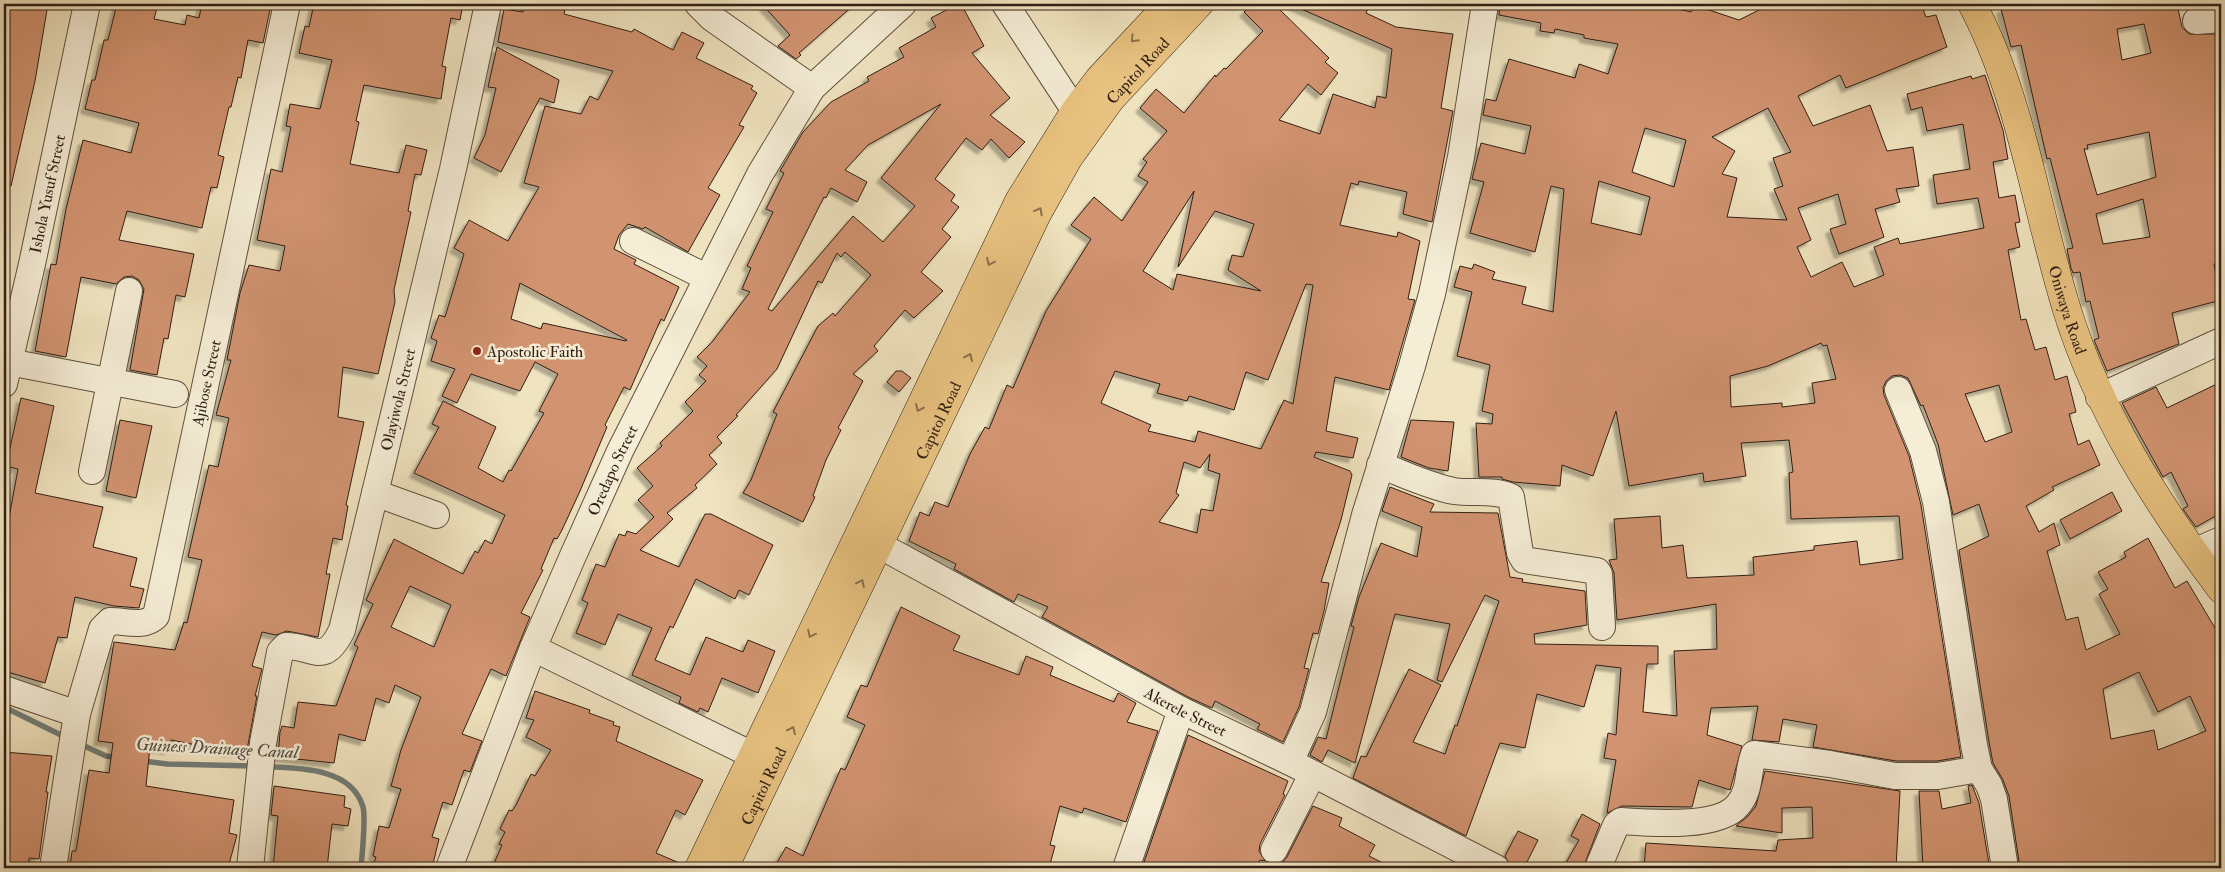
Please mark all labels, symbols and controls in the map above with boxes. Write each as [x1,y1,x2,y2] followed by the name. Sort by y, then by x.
[1102,33,1174,109] street label: Capitol Road
[1131,33,1140,42] one-way arrow
[26,133,70,255] street label: Ishola Yusuf Street
[1033,207,1043,216] one-way arrow
[985,257,996,266] one-way arrow
[2044,263,2091,357] street label: Oniwaya Road
[188,338,226,429] street label: Ajibose Street
[486,342,584,363] place label: Apostolic Faith
[471,345,483,357] marker: Apostolic Faith
[376,347,420,453] street label: Olayiwola Street
[963,354,973,363] one-way arrow
[912,379,966,463] street label: Capitol Road
[916,403,926,412] one-way arrow
[583,422,642,519] street label: Oredapo Street
[855,579,865,588] one-way arrow
[807,629,817,638] one-way arrow
[1140,682,1230,741] street label: Akerele Street
[785,726,796,735] one-way arrow
[135,733,300,764] water label: Guiness Drainage Canal
[737,744,791,829] street label: Capitol Road

